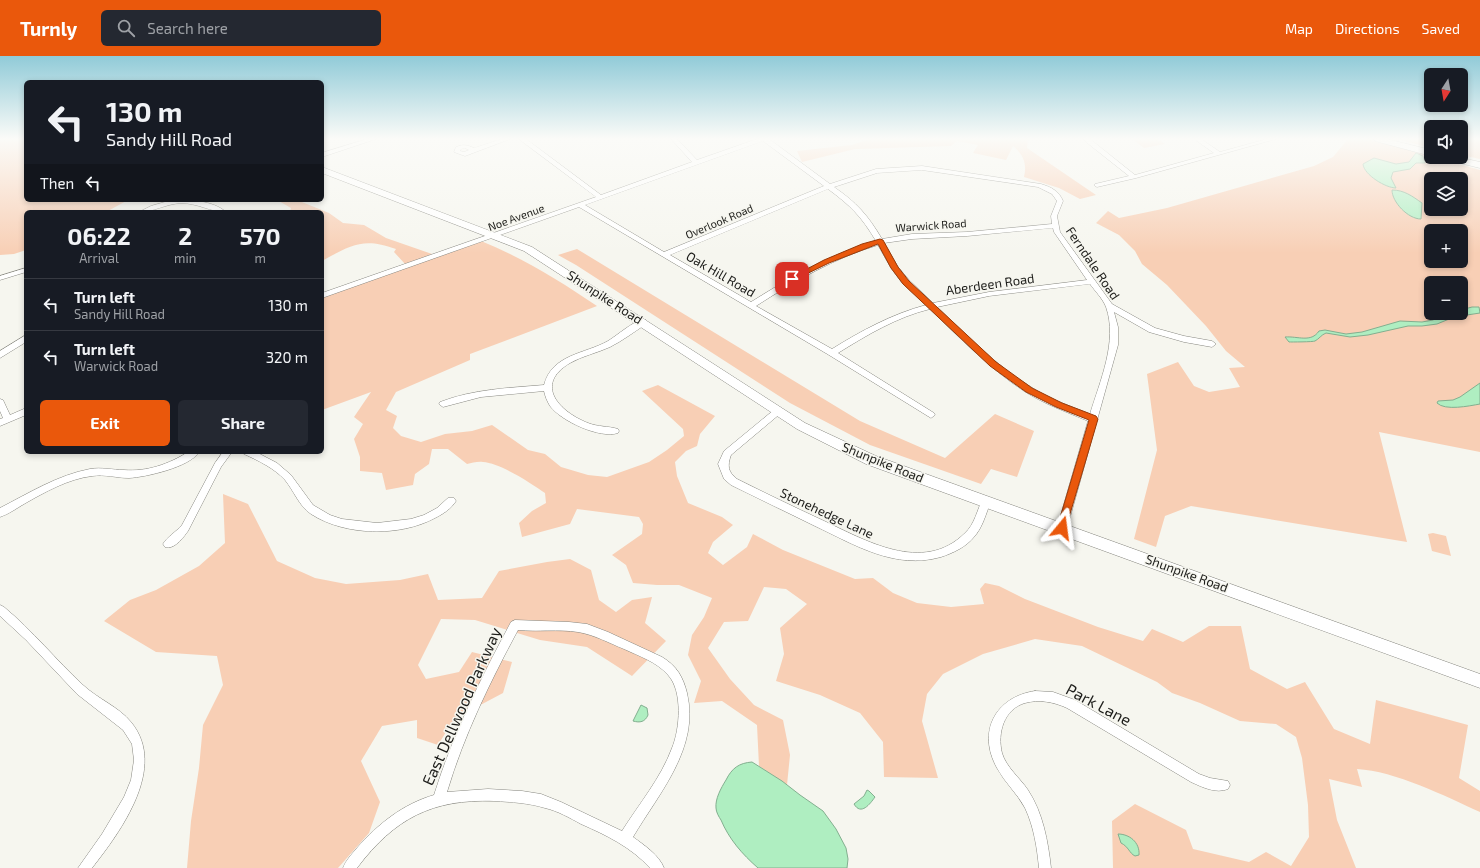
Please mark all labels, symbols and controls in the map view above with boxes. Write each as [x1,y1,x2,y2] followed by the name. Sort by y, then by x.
[101,10,381,46] search box
[20,17,77,40] text: Turnly
[115,17,137,39] icon: search
[147,19,228,37] text: Search here
[1285,20,1313,37] text: Map
[1335,20,1400,37] text: Directions
[1422,20,1460,37] text: Saved
[1424,68,1468,112] north arrow
[1424,68,1468,320] map controls
[106,94,182,128] text: 130 m
[40,96,92,148] icon: left
[1424,120,1468,164] button: sound
[106,128,232,150] text: Sandy Hill Road
[82,172,104,194] icon: left
[1424,172,1468,216] button: layers
[40,174,74,192] text: Then
[486,201,546,233] street label: Noe Avenue
[683,201,755,241] street label: Overlook Road
[895,216,967,234] street label: Warwick Road
[67,221,131,250] text: 06:22
[178,221,192,250] text: 2
[240,221,281,250] text: 570
[1063,223,1123,303] street label: Ferndale Road
[1424,224,1468,268] button: +
[684,248,758,300] street label: Oak Hill Road
[79,250,119,266] text: Arrival
[174,250,196,266] text: min
[254,250,266,266] text: m
[775,262,809,296] pin
[564,267,646,327] street label: Shunpike Road
[781,268,803,290] icon: arrive
[945,270,1035,298] street label: Aberdeen Road
[1424,276,1468,320] button: −
[74,288,135,306] text: Turn left
[40,294,62,316] icon: left
[268,296,308,314] text: 130 m
[74,306,165,322] text: Sandy Hill Road
[74,340,135,358] text: Turn left
[40,346,62,368] icon: left
[266,348,308,366] text: 320 m
[74,358,158,374] text: Warwick Road
[40,400,170,446] button: Exit
[178,400,308,446] button: Share
[840,438,926,486] street label: Shunpike Road
[778,484,876,542] street label: Stonehedge Lane
[1041,507,1083,549] position arrow
[1143,551,1231,595] street label: Shunpike Road
[418,623,505,788] street label: East Dellwood Parkway
[1063,679,1135,729] street label: Park Lane

